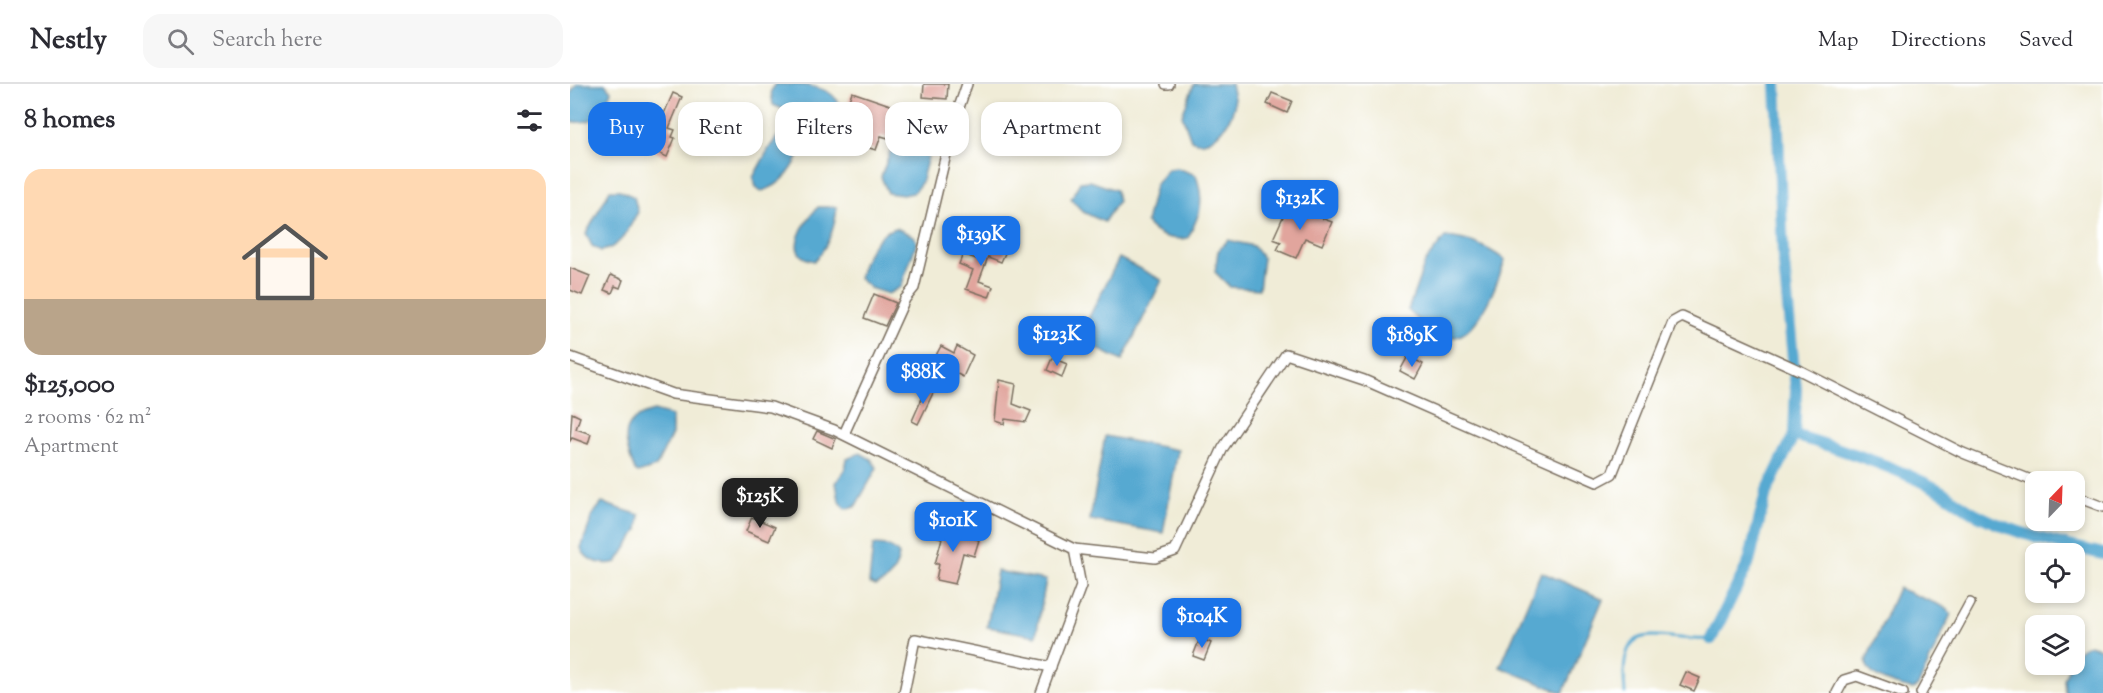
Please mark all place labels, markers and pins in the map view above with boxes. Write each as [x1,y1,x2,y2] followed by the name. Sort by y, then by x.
[1258,180,1342,231] pin: $132K
[939,216,1023,267] pin: $139K
[1015,316,1099,367] pin: $123K
[1370,317,1454,368] pin: $189K
[887,354,959,405] pin: $88K
[718,478,802,529] pin: $125K
[911,502,995,553] pin: $101K
[1160,598,1244,649] pin: $104K

